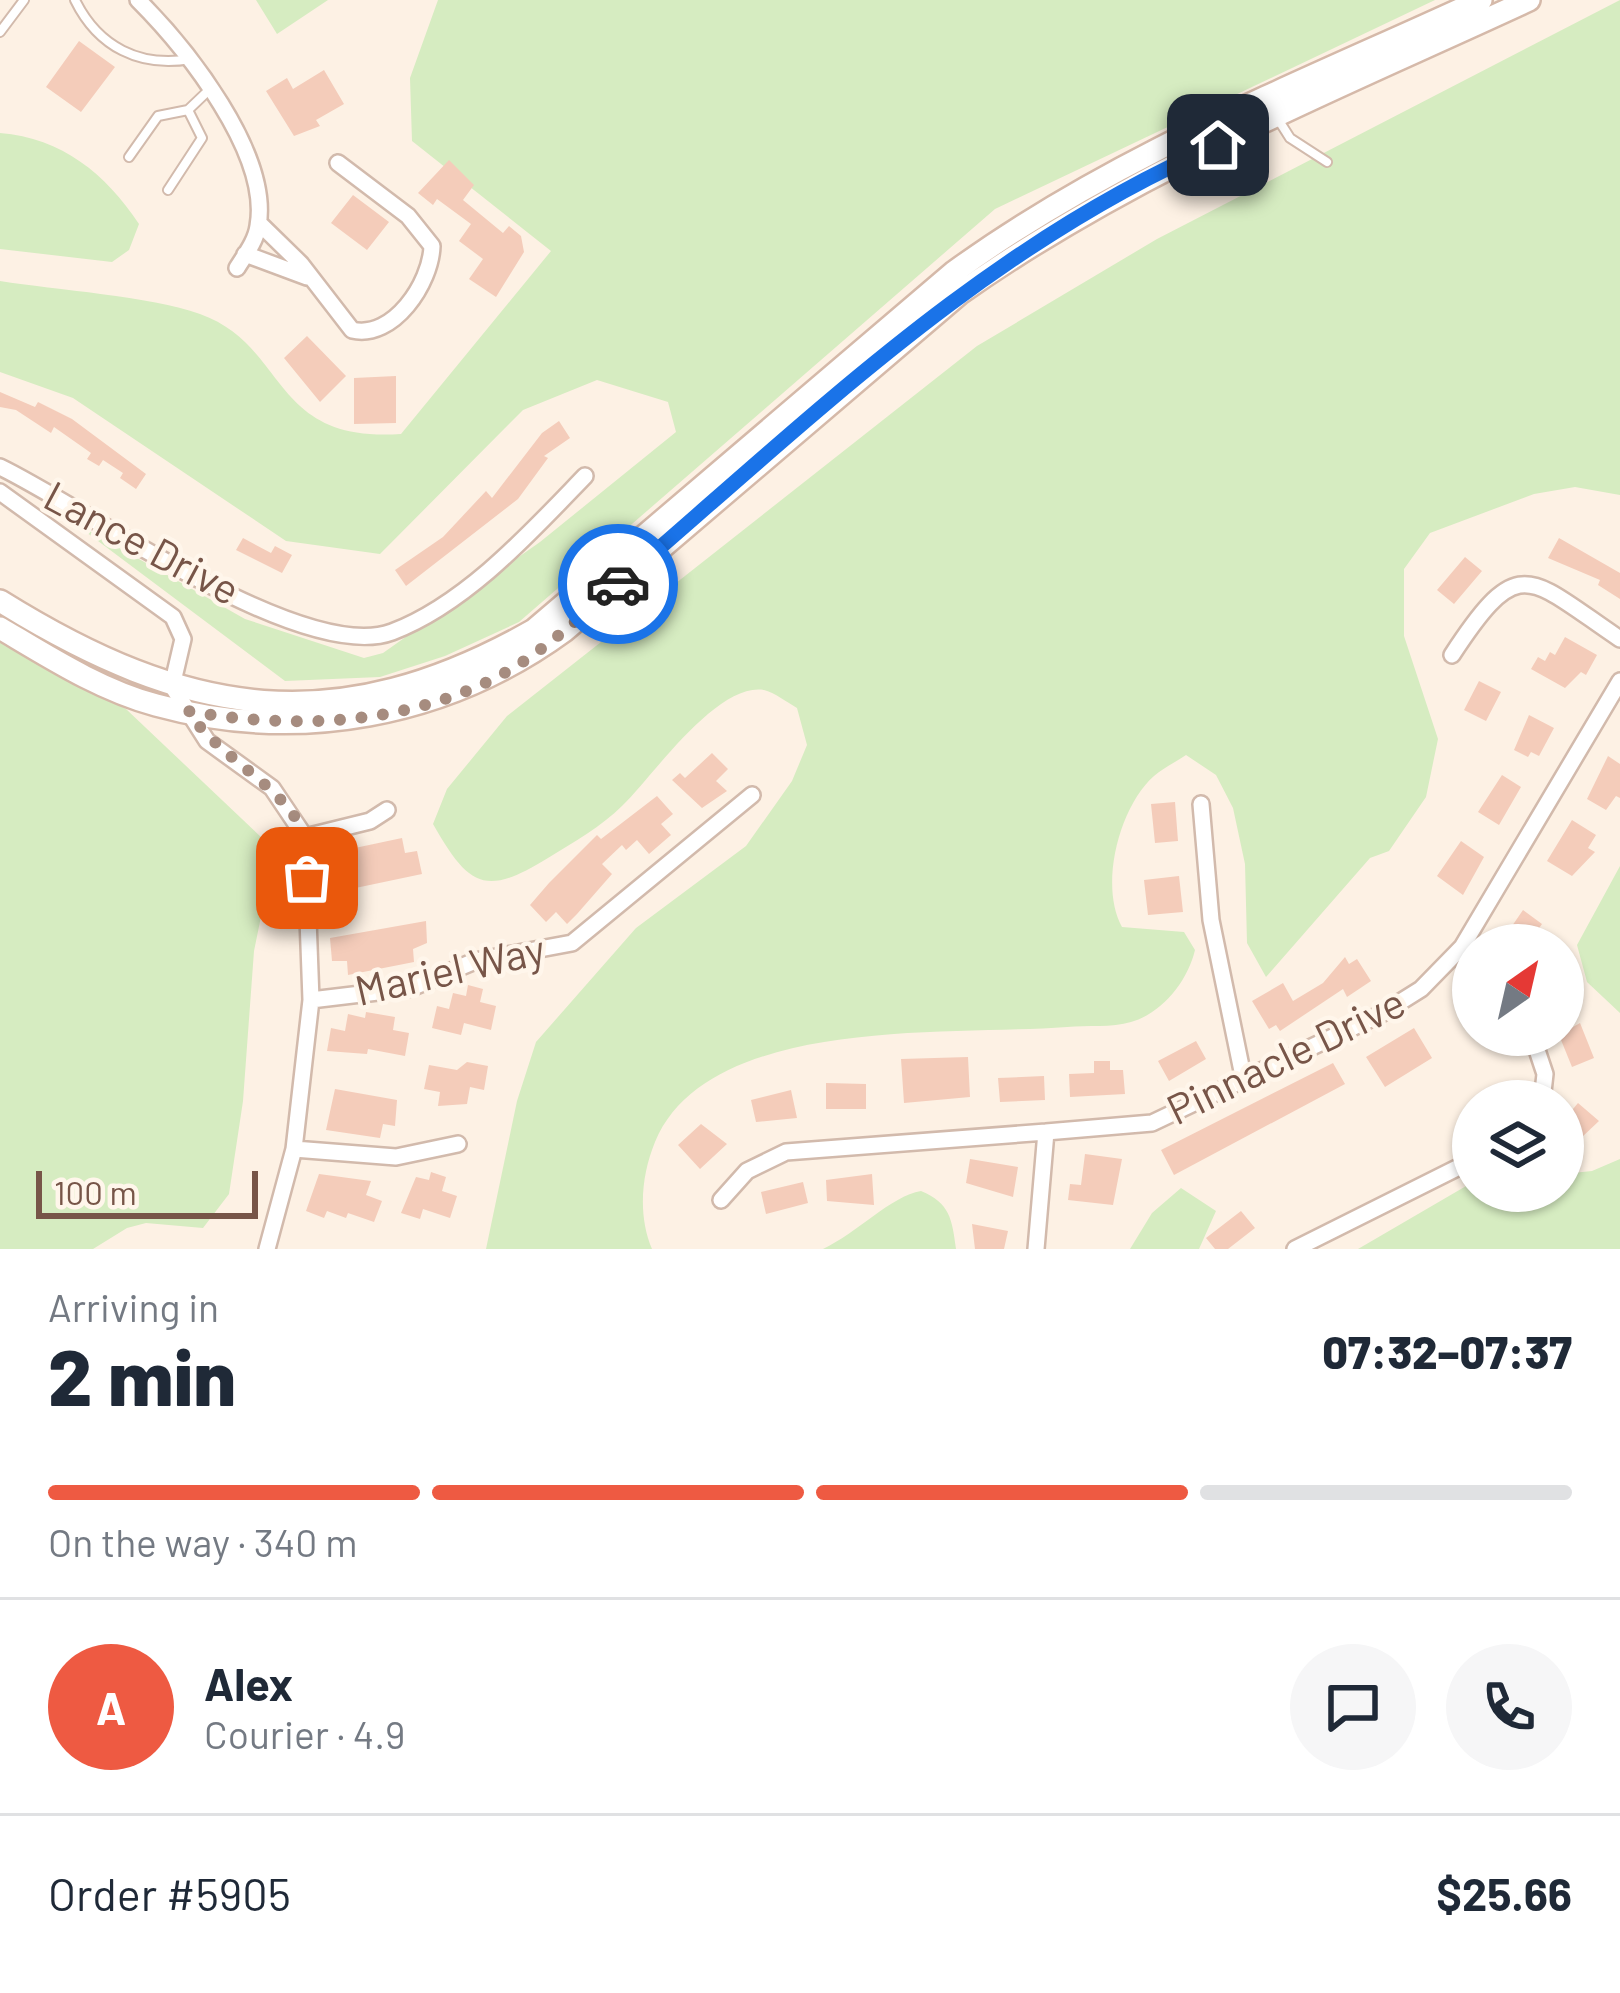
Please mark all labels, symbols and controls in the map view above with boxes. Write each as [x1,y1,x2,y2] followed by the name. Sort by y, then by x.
[1167,94,1269,196] pin
[1185,112,1251,178] icon: home
[37,469,249,613] street label: Lance Drive
[558,524,678,644] courier
[585,551,651,617] icon: car
[256,827,358,929] pin
[274,845,340,911] icon: bag
[350,922,550,1015] street label: Mariel Way
[1452,924,1584,1056] north arrow
[1452,924,1584,1212] map controls
[1158,975,1412,1133] street label: Pinnacle Drive
[1452,1080,1584,1212] button: layers
[36,1165,258,1218] scale bar
[54,1172,137,1212] text: 100 m
[48,1283,219,1330] text: Arriving in
[1322,1324,1572,1378] text: 07:32–07:37
[48,1328,236,1422] text: 2 min
[48,1518,357,1565] text: On the way · 340 m
[1290,1644,1416,1770] button: chat
[1446,1644,1572,1770] button: phone
[204,1656,293,1710] text: Alex
[96,1680,126,1734] text: A
[204,1710,405,1757] text: Courier · 4.9
[48,1866,291,1920] text: Order #5905
[1436,1866,1572,1920] text: $25.66

